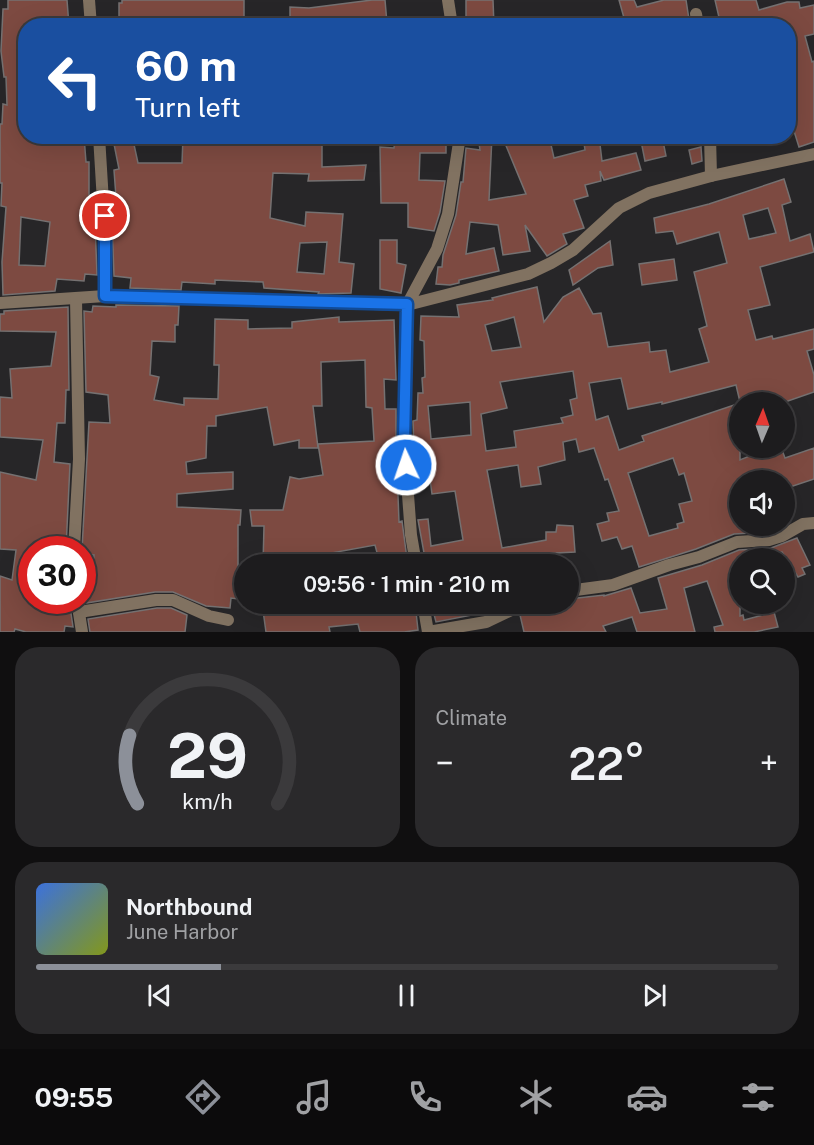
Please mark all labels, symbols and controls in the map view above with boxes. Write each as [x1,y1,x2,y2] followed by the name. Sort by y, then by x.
[135,41,237,90] text: 60 m
[36,42,114,120] icon: left
[135,91,241,123] text: Turn left
[79,190,130,241] pin
[88,199,121,232] icon: arrive
[729,392,795,458] north arrow
[729,392,795,614] map controls
[374,433,438,497] position arrow
[729,470,795,536] button: sound
[18,536,96,614] speed limit sign: 30
[729,548,795,614] button: search
[303,571,510,597] text: 09:56 · 1 min · 210 m
[436,706,507,730] text: Climate
[167,719,248,792] text: 29
[568,737,645,790] text: 22°
[436,744,454,782] text: −
[760,744,778,782] text: +
[182,789,232,814] text: km/h
[126,894,252,920] text: Northbound
[126,920,238,944] text: June Harbor
[143,979,176,1012] icon: previous
[390,979,423,1012] icon: pause
[638,979,671,1012] icon: next
[182,1076,224,1118] icon: directions
[293,1076,335,1118] icon: music
[404,1076,446,1118] icon: phone
[515,1076,557,1118] icon: climate
[626,1076,668,1118] icon: car
[737,1076,779,1118] icon: filters
[35,1081,113,1113] text: 09:55

